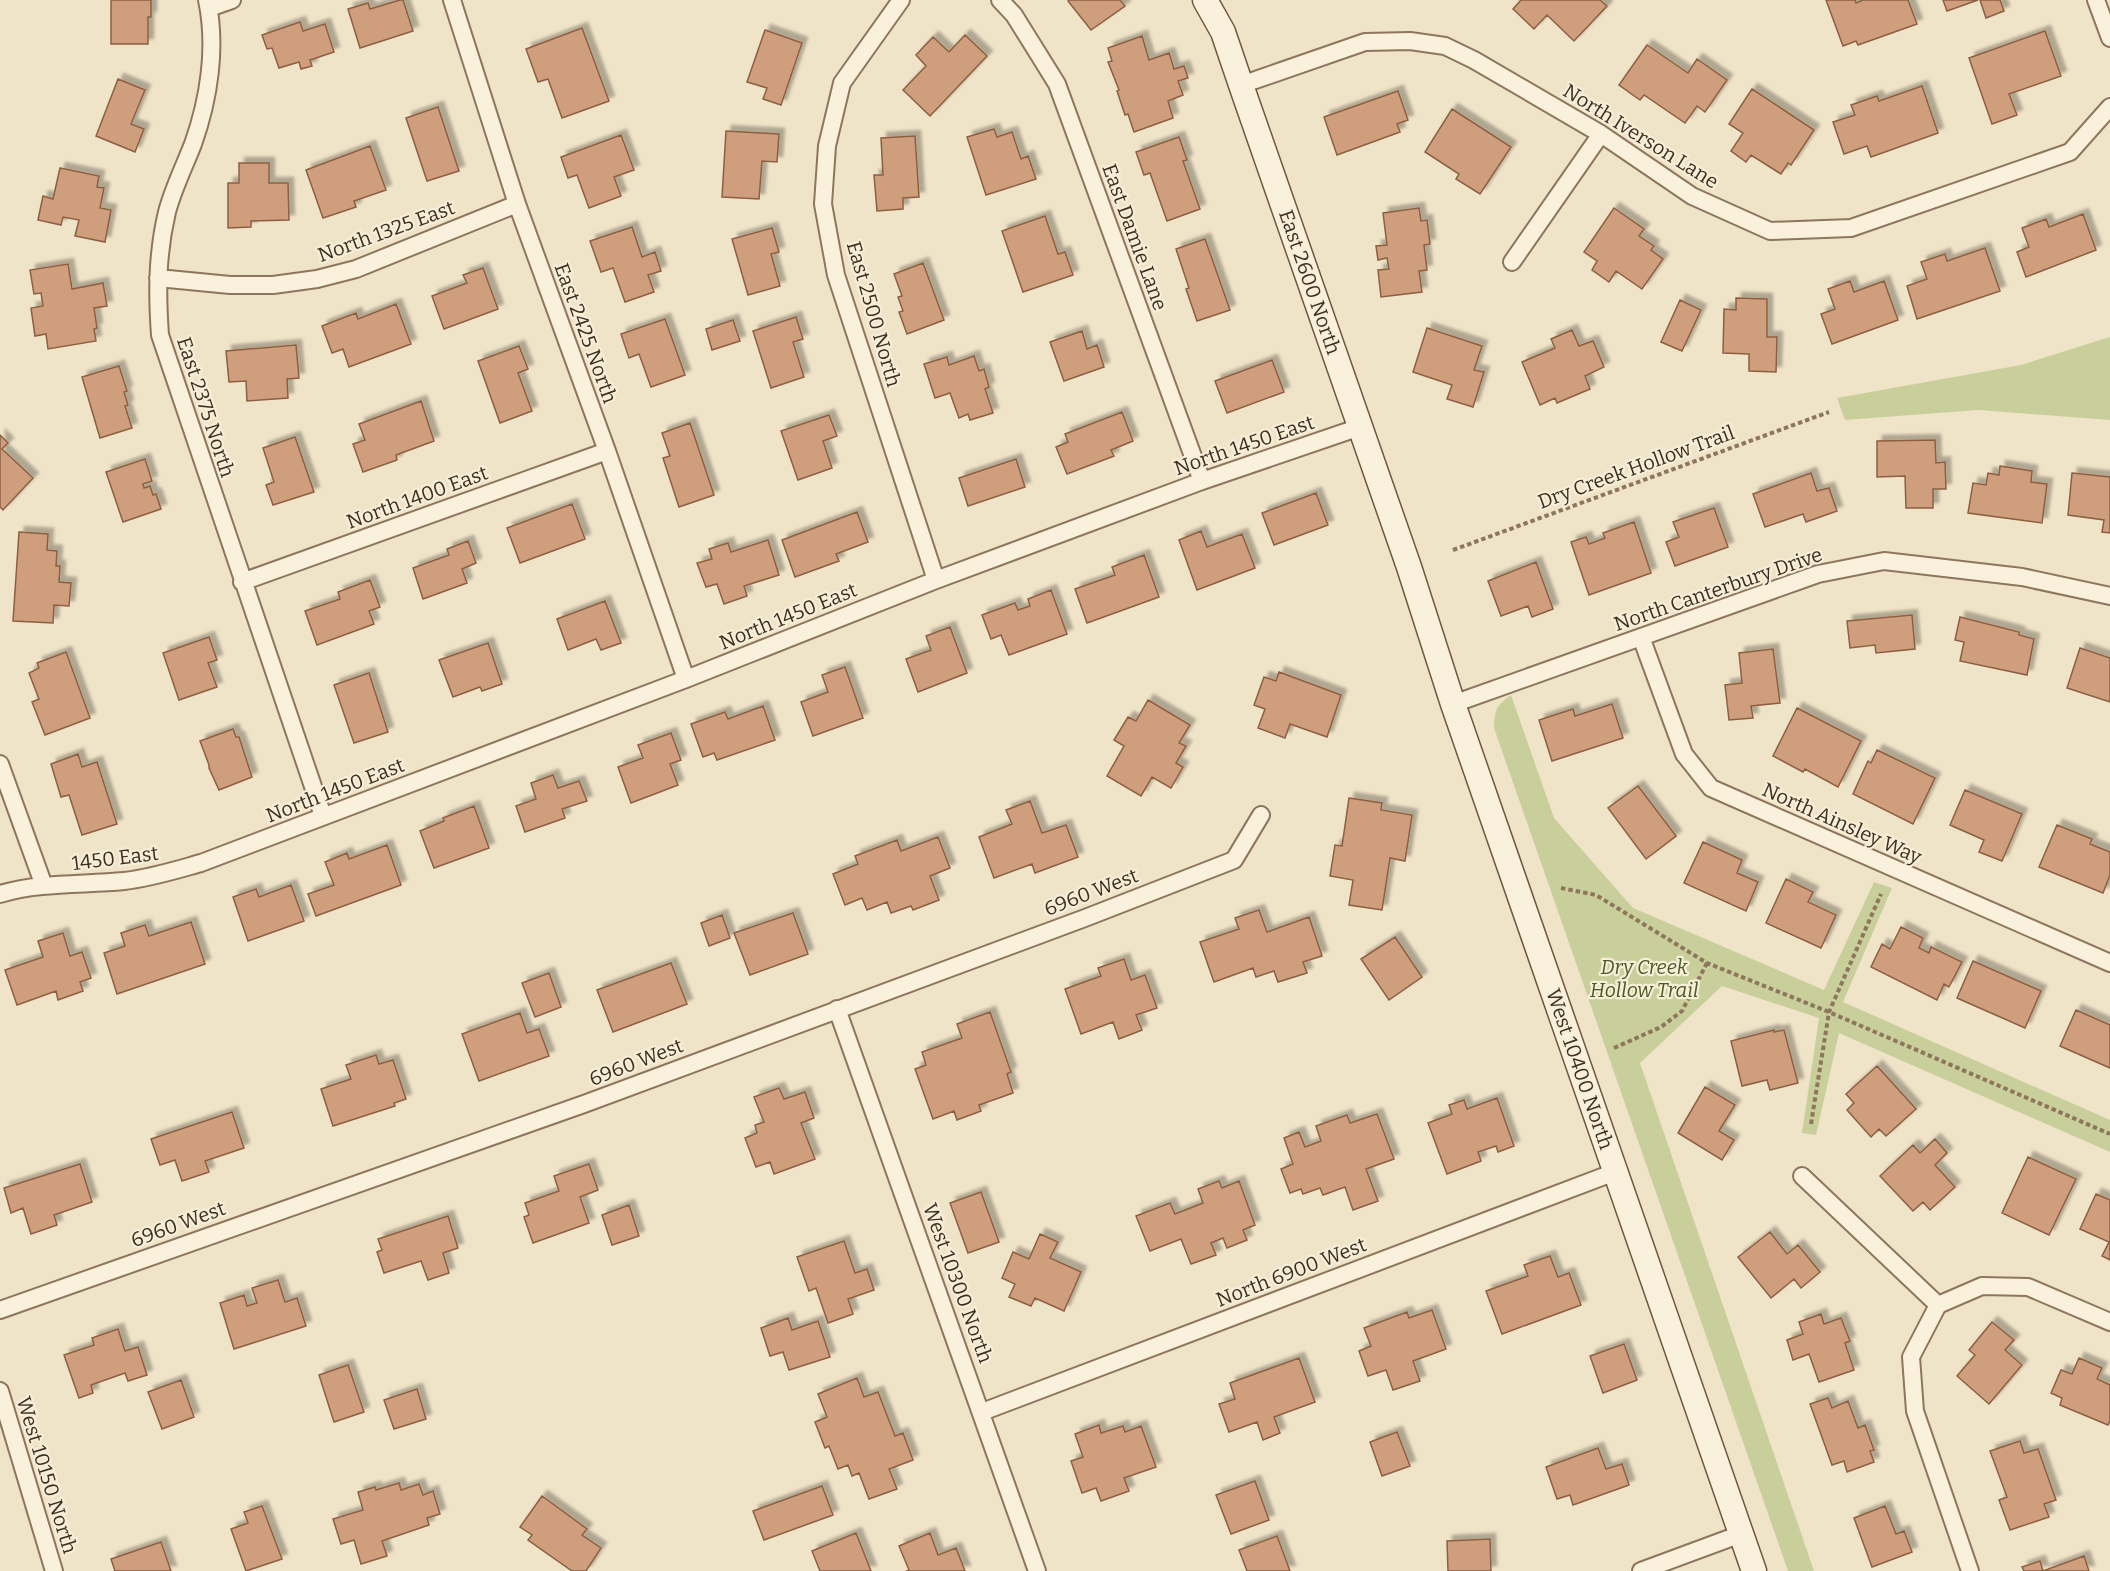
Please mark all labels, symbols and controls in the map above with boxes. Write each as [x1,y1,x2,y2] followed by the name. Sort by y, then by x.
[1559,78,1723,194] street label: North Iverson Lane
[1097,161,1173,313] street label: East Damie Lane
[314,195,458,267] street label: North 1325 East
[1274,207,1346,358] street label: East 2600 North
[842,238,906,390] street label: East 2500 North
[550,260,623,407] street label: East 2425 North
[172,334,240,481] street label: East 2375 North
[1171,410,1317,480] street label: North 1450 East
[1534,420,1738,514] street label: Dry Creek Hollow Trail
[343,460,491,534] street label: North 1400 East
[1611,542,1825,636] street label: North Canterbury Drive
[716,577,860,655] street label: North 1450 East
[262,753,408,827] street label: North 1450 East
[1759,777,1926,869] street label: North Ainsley Way
[70,841,160,875] street label: 1450 East
[1041,863,1141,921] street label: 6960 West
[1590,955,1698,1002] park label: Dry Creek Hollow Trail
[1541,986,1619,1153] street label: West 10400 North
[586,1033,686,1091] street label: 6960 West
[127,1196,229,1252] street label: 6960 West
[918,1200,998,1367] street label: West 10300 North
[1212,1232,1370,1312] street label: North 6900 West
[12,1394,82,1557] street label: West 10150 North

